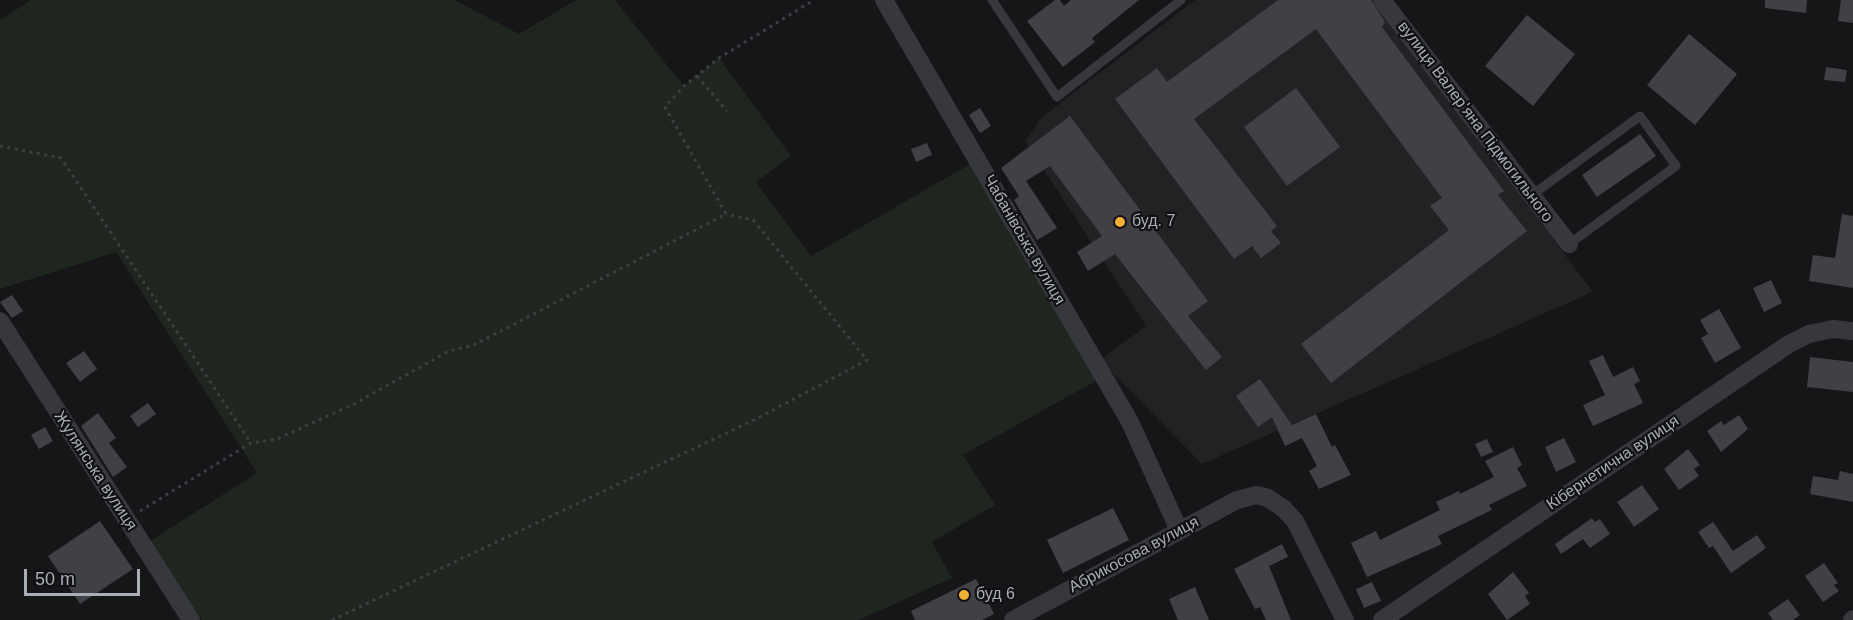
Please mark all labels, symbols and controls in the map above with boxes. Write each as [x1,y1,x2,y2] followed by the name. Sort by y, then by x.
[1393,18,1557,226] street label: вулиця Валерʼяна Підмогильного
[979,172,1069,308] street label: Чабанівська вулиця
[1132,212,1175,232] place label: буд. 7
[1113,215,1127,229] marker: буд. 7
[49,408,141,534] street label: Жулянська вулиця
[1543,412,1683,514] street label: Кібернетична вулиця
[1066,513,1202,597] street label: Абрикосова вулиця
[27,557,142,595] scale bar
[35,569,75,589] text: 50 m
[976,585,1015,605] place label: буд 6
[957,588,971,602] marker: буд 6

